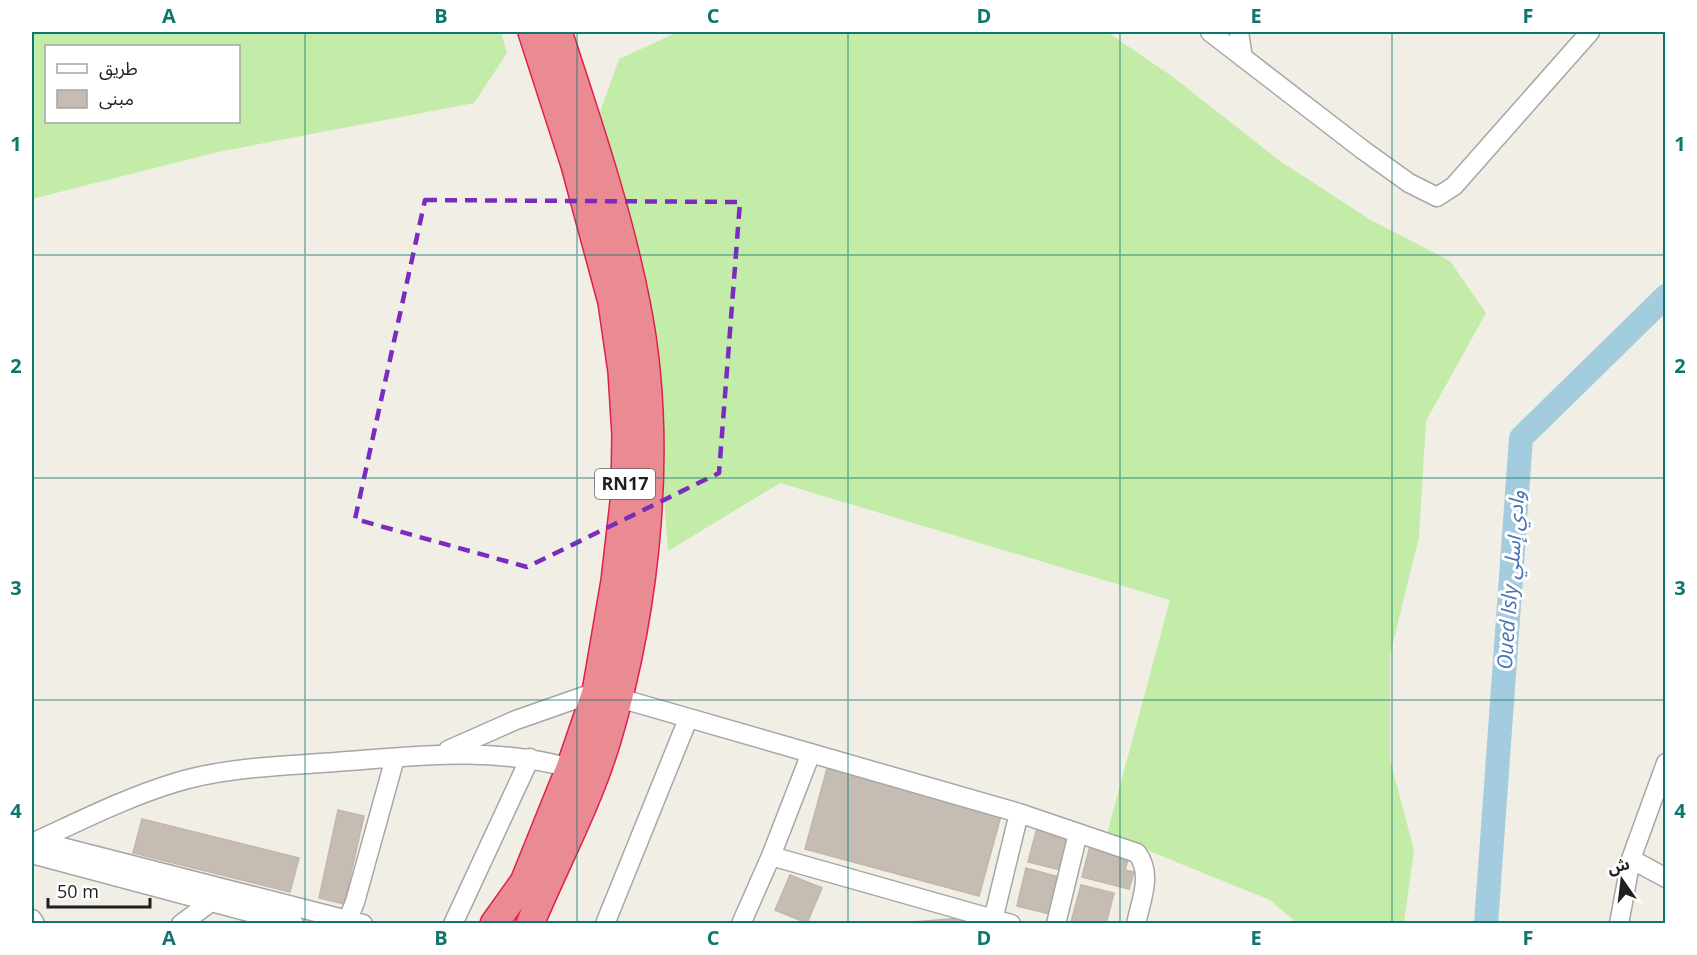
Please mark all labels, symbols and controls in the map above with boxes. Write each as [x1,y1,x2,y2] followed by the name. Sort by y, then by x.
[162,2,176,29] text: A
[434,2,448,29] text: B
[707,2,720,29] text: C
[977,2,991,29] text: D
[1250,2,1262,29] text: E
[1523,2,1533,29] text: F
[45,45,240,123] legend
[99,56,138,80] text: طريق
[99,86,134,110] text: مبنى
[10,130,22,157] text: 1
[1674,130,1686,157] text: 1
[10,352,22,379] text: 2
[1674,352,1686,379] text: 2
[595,469,655,499] road number: RN17
[1490,489,1533,671] water label: Oued Isly وادي إسلي
[10,574,22,601] text: 3
[1674,574,1686,601] text: 3
[10,797,22,824] text: 4
[1674,797,1686,824] text: 4
[1592,850,1652,910] north arrow
[1605,852,1632,879] text: ش
[48,871,150,909] scale bar
[57,879,99,903] text: 50 m
[162,924,176,951] text: A
[434,924,448,951] text: B
[707,924,720,951] text: C
[977,924,991,951] text: D
[1250,924,1262,951] text: E
[1523,924,1533,951] text: F

